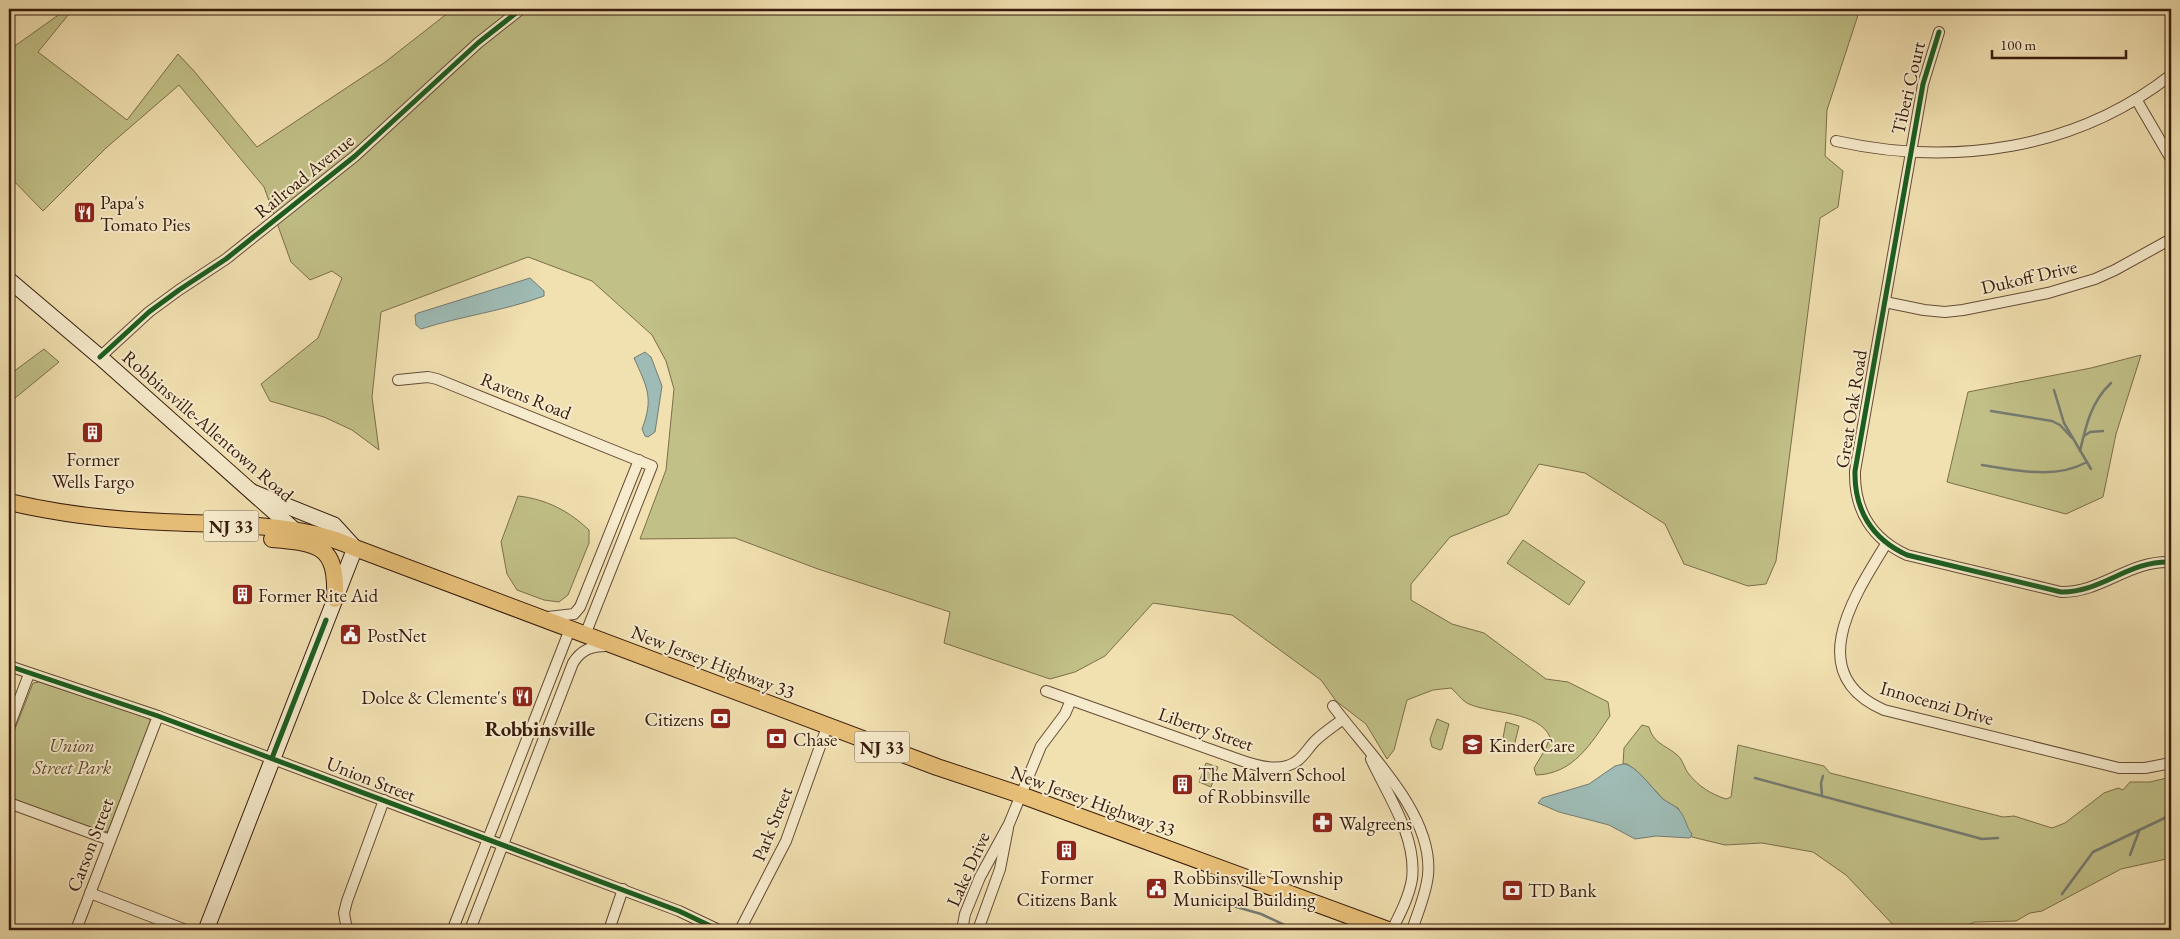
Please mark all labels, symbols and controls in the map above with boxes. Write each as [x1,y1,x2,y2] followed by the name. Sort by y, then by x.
[1992,28,2126,60] scale bar
[2000,35,2037,54] text: 100 m
[1885,39,1931,137] street label: Tiberi Court
[249,128,359,224] street label: Railroad Avenue
[100,190,190,237] place label: Papa's Tomato Pies
[72,201,96,225] restaurant icon: Papa's Tomato Pies
[1978,254,2080,300] street label: Dukoff Drive
[117,345,299,508] street label: Robbinsville-Allentown Road
[1829,348,1873,470] street label: Great Oak Road
[477,366,575,426] street label: Ravens Road
[81,421,105,445] building icon: Former Wells Fargo
[52,447,134,494] place label: Former Wells Fargo
[204,511,258,542] road number: NJ 33
[230,583,254,607] building icon: Former Rite Aid
[258,583,378,608] place label: Former Rite Aid
[628,619,798,705] street label: New Jersey Highway 33
[339,623,363,647] public building icon: PostNet
[367,623,427,648] place label: PostNet
[1877,675,1997,731] street label: Innocenzi Drive
[361,685,507,710] place label: Dolce & Clemente's
[511,685,535,709] restaurant icon: Dolce & Clemente's
[1155,701,1257,757] street label: Liberty Street
[644,707,704,732] place label: Citizens
[708,707,732,731] bank icon: Citizens
[485,715,596,742] district label: Robbinsville
[765,727,789,751] bank icon: Chase
[793,727,837,752] place label: Chase
[854,732,910,762] road number: NJ 33
[32,733,112,780] park label: Union Street Park
[1461,733,1485,757] school or university icon: KinderCare
[1489,733,1575,758] place label: KinderCare
[323,751,419,807] street label: Union Street
[1007,760,1179,842] street label: New Jersey Highway 33
[1198,762,1346,809] place label: The Malvern School of Robbinsville
[1170,773,1194,797] building icon: The Malvern School of Robbinsville
[746,783,798,865] street label: Park Street
[61,794,119,895] street label: Carson Street
[1311,811,1335,835] pharmacy icon: Walgreens
[1339,811,1412,836] place label: Walgreens
[940,828,996,910] street label: Lake Drive
[1055,839,1079,863] building icon: Former Citizens Bank
[1017,865,1119,912] place label: Former Citizens Bank
[1173,865,1343,912] place label: Robbinsville Township Municipal Building
[1145,876,1169,900] public building icon: Robbinsville Township Municipal Building
[1500,878,1524,902] bank icon: TD Bank
[1528,878,1598,903] place label: TD Bank

